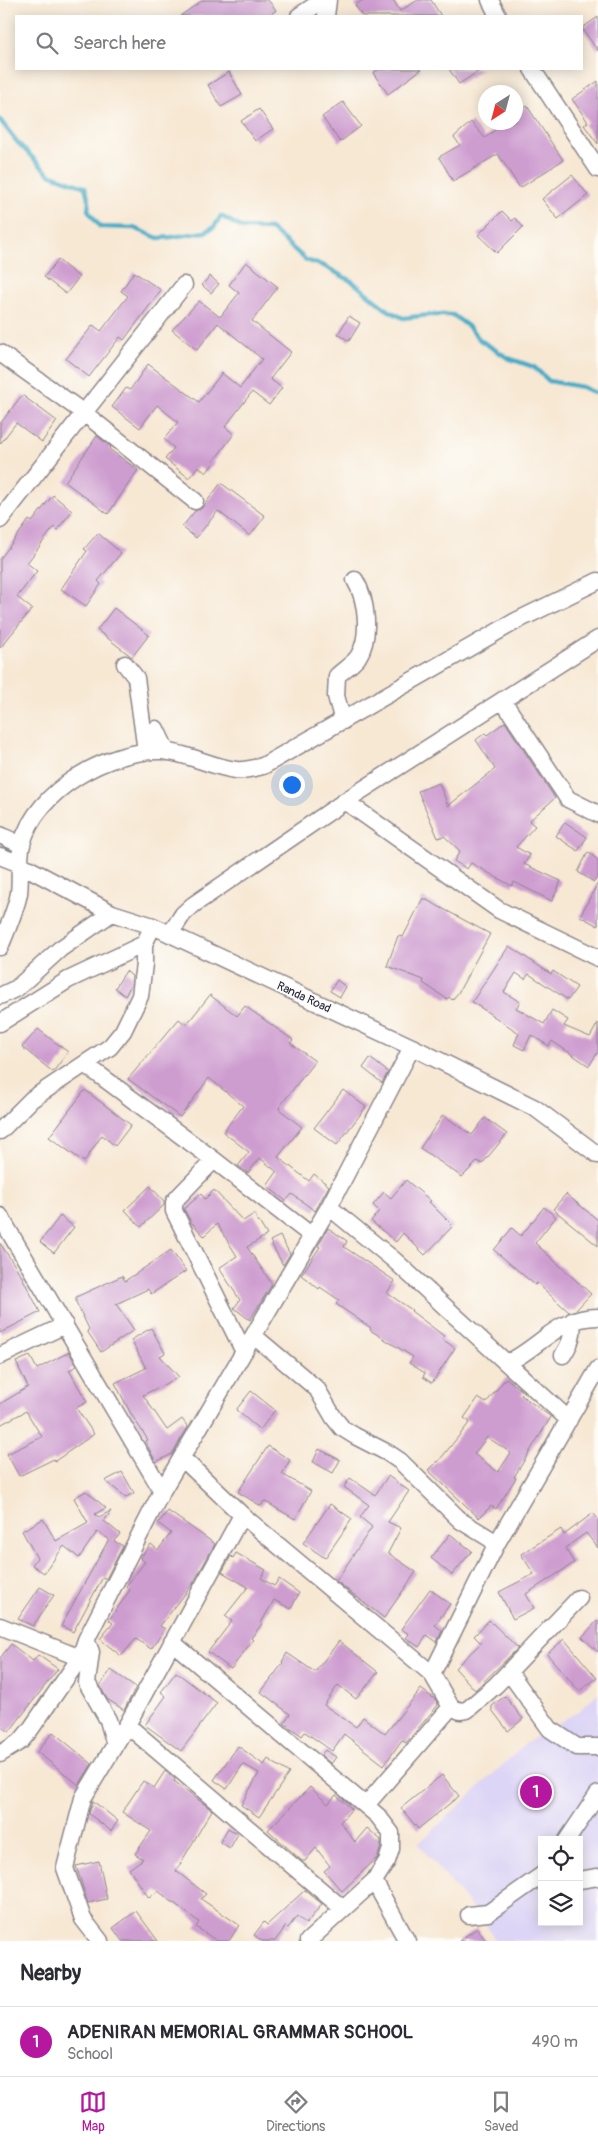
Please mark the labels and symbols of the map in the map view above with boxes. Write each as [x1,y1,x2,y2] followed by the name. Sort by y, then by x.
[478,85,523,130] north arrow
[279,772,305,798] your location
[274,978,333,1017] street label: Randa Road
[520,1773,552,1811] pin: 1

